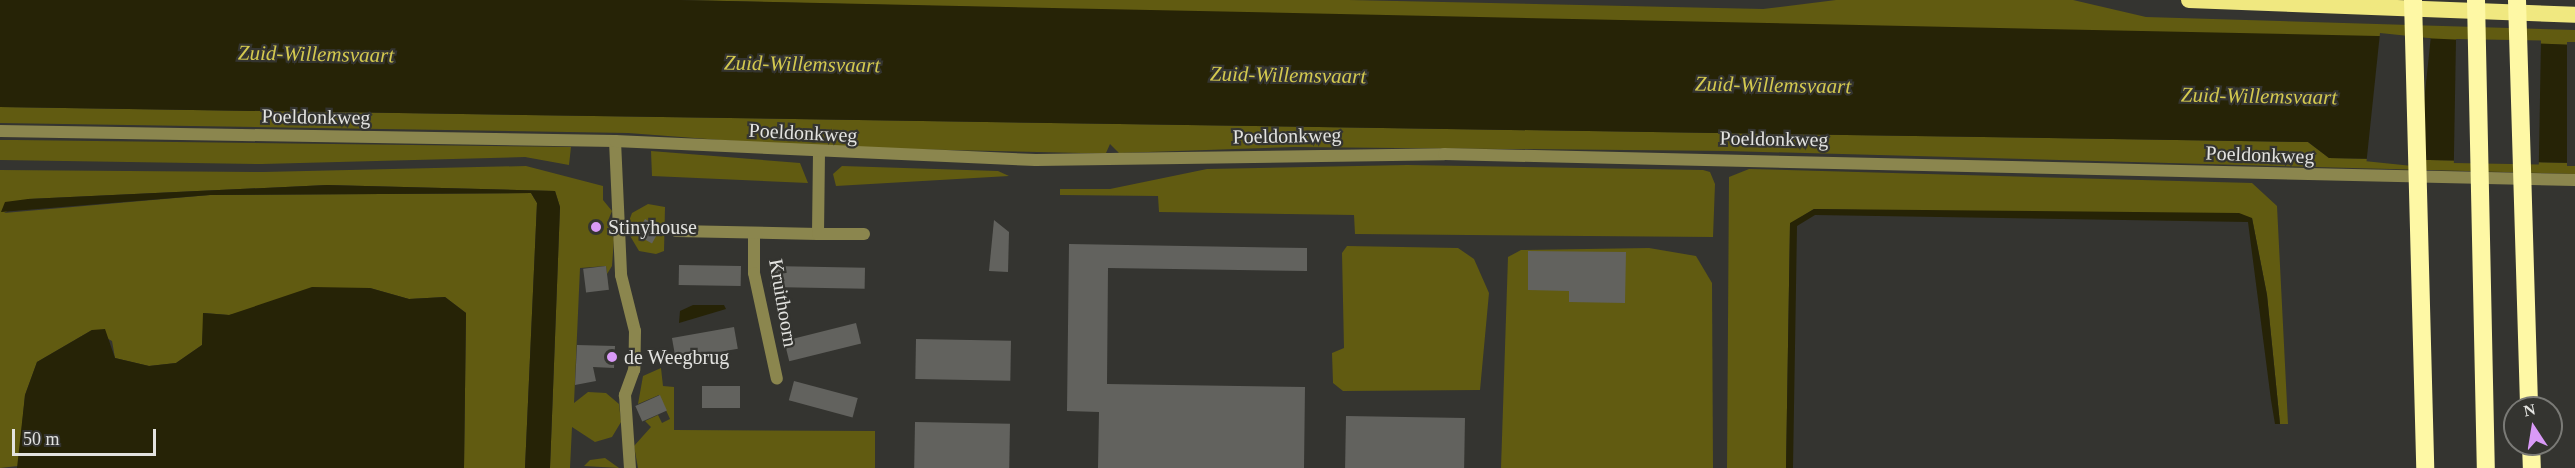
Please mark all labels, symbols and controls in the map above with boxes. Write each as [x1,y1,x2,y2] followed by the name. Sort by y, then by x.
[238,40,394,68] water label: Zuid-Willemsvaart
[724,50,880,78] water label: Zuid-Willemsvaart
[1210,61,1366,89] water label: Zuid-Willemsvaart
[1695,71,1851,99] water label: Zuid-Willemsvaart
[2181,82,2337,110] water label: Zuid-Willemsvaart
[261,104,371,130] street label: Poeldonkweg
[748,118,858,148] street label: Poeldonkweg
[1232,123,1342,149] street label: Poeldonkweg
[1719,126,1829,152] street label: Poeldonkweg
[2205,141,2315,169] street label: Poeldonkweg
[608,215,697,239] place label: Stinyhouse
[589,220,603,234] marker: Stinyhouse
[763,257,803,349] street label: Kruithoorn
[624,345,730,369] place label: de Weegbrug
[605,350,619,364] marker: de Weegbrug
[2503,396,2563,456] north arrow
[2522,400,2537,419] text: N
[15,417,159,455] scale bar
[23,429,60,449] text: 50 m

